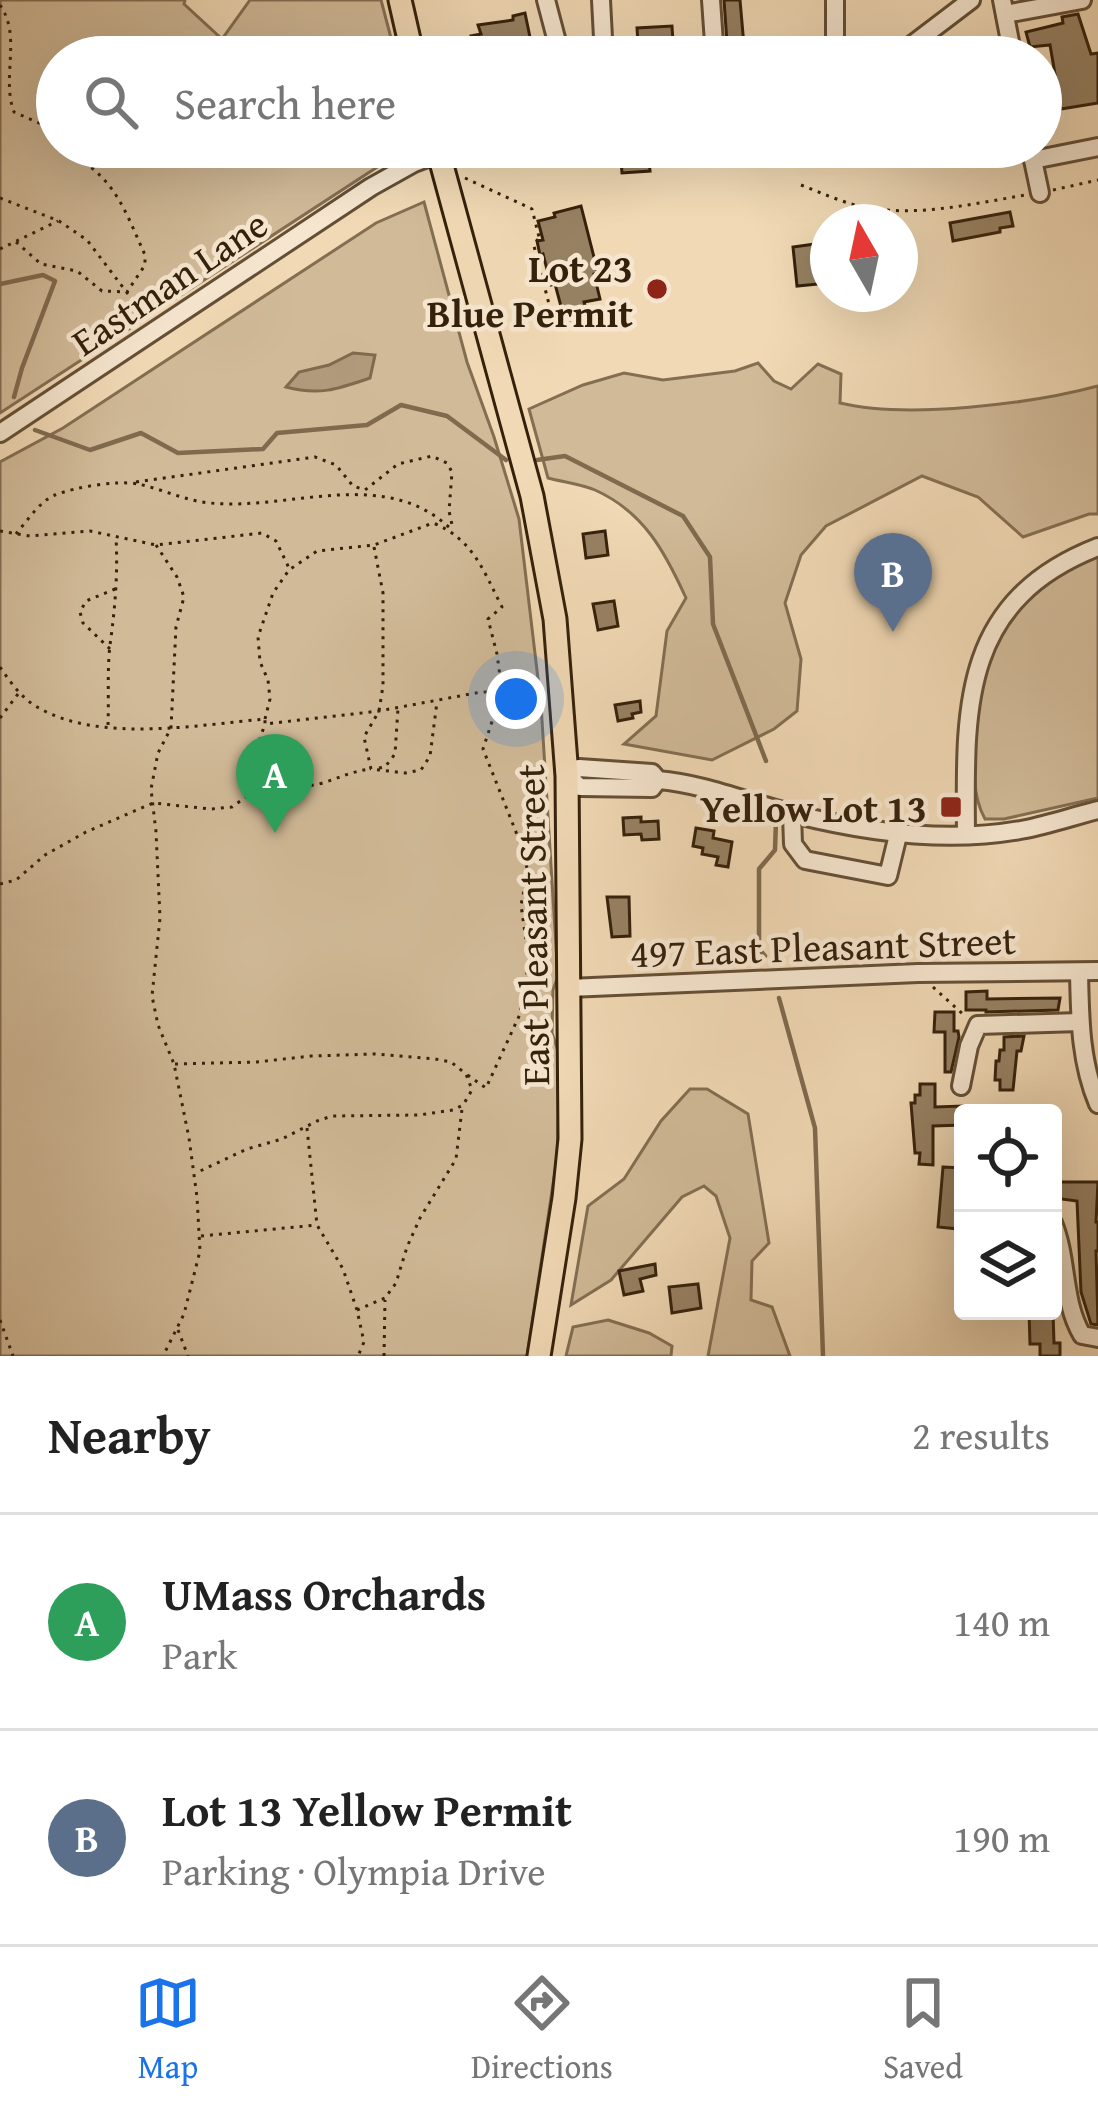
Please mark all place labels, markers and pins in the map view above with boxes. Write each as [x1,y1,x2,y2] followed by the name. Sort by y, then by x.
[427,239,633,341] place label: Lot 23 Blue Permit
[644,276,670,302] marker: Lot 23 Blue Permit
[854,533,932,632] pin: B
[236,734,314,833] pin: A
[700,779,927,836] place label: Yellow Lot 13
[938,794,964,820] marker: Yellow Lot 13

